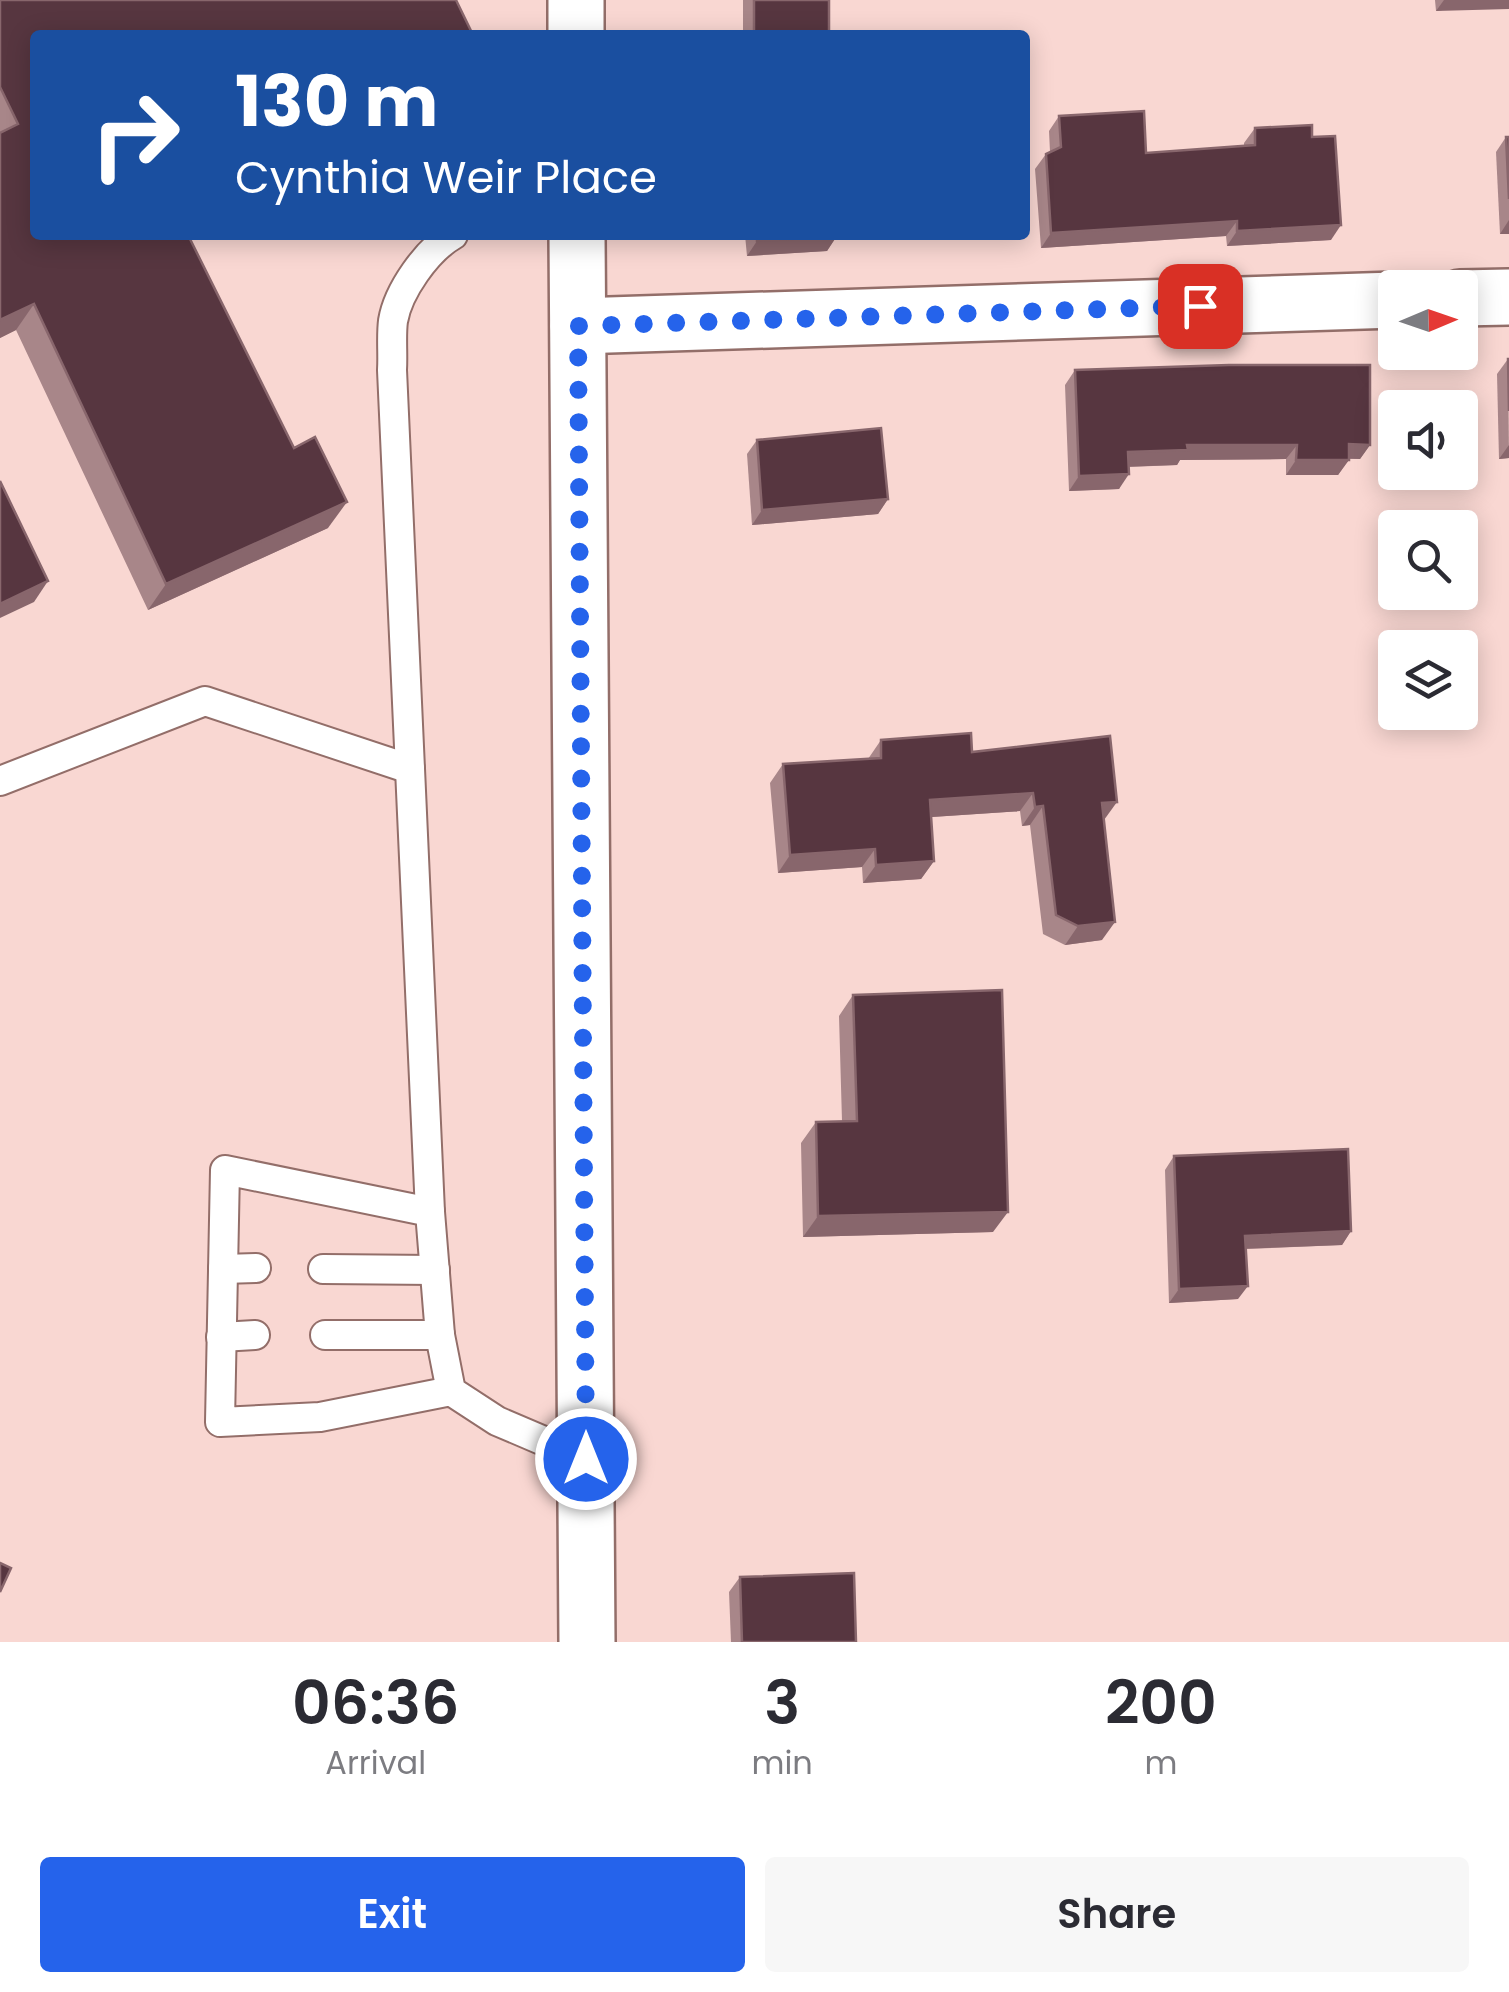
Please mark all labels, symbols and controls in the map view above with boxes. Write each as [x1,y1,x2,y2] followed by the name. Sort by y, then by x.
[235,52,438,151] text: 130 m
[70,70,200,200] icon: right
[235,146,657,209] text: Cynthia Weir Place
[1158,264,1243,349] pin
[1378,270,1478,370] north arrow
[1378,270,1478,730] map controls
[1173,279,1228,334] icon: arrive
[1378,390,1478,490] button: sound
[1378,510,1478,610] button: search
[1378,630,1478,730] button: layers
[534,1407,638,1511] position arrow
[292,1661,459,1745] text: 06:36
[764,1661,800,1745] text: 3
[1105,1661,1217,1745] text: 200
[325,1740,426,1785] text: Arrival
[752,1740,813,1785] text: min
[1144,1740,1177,1785] text: m
[40,1857,745,1972] button: Exit
[765,1857,1469,1972] button: Share

